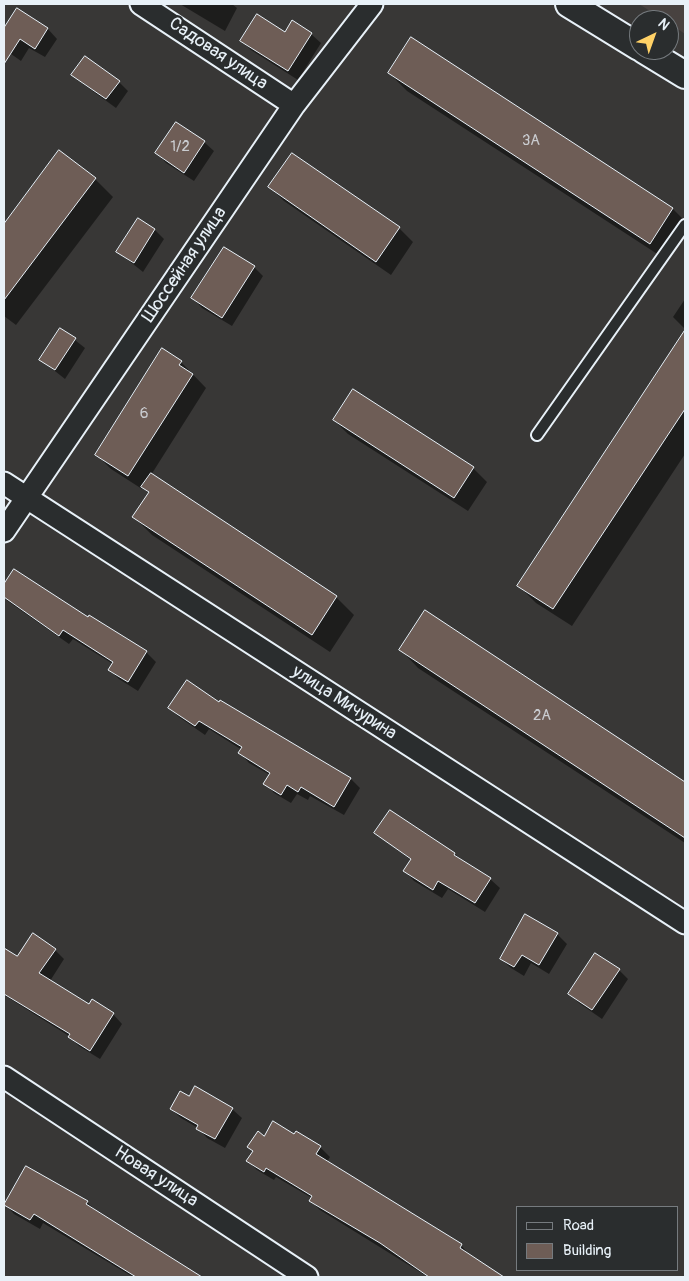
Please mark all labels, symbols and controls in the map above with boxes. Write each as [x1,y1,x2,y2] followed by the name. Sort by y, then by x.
[629,10,679,60] north arrow
[165,13,271,95] street label: Садовая улица
[654,15,673,34] text: N
[522,132,540,150] house number: 3А
[170,138,190,156] house number: 1/2
[138,203,232,327] street label: Шоссейная улица
[140,405,148,423] house number: 6
[288,661,400,745] street label: улица Мичурина
[533,707,551,725] house number: 2А
[110,1142,202,1212] street label: Новая улица
[516,1206,679,1271] legend
[563,1216,594,1235] text: Road
[563,1241,611,1260] text: Building

